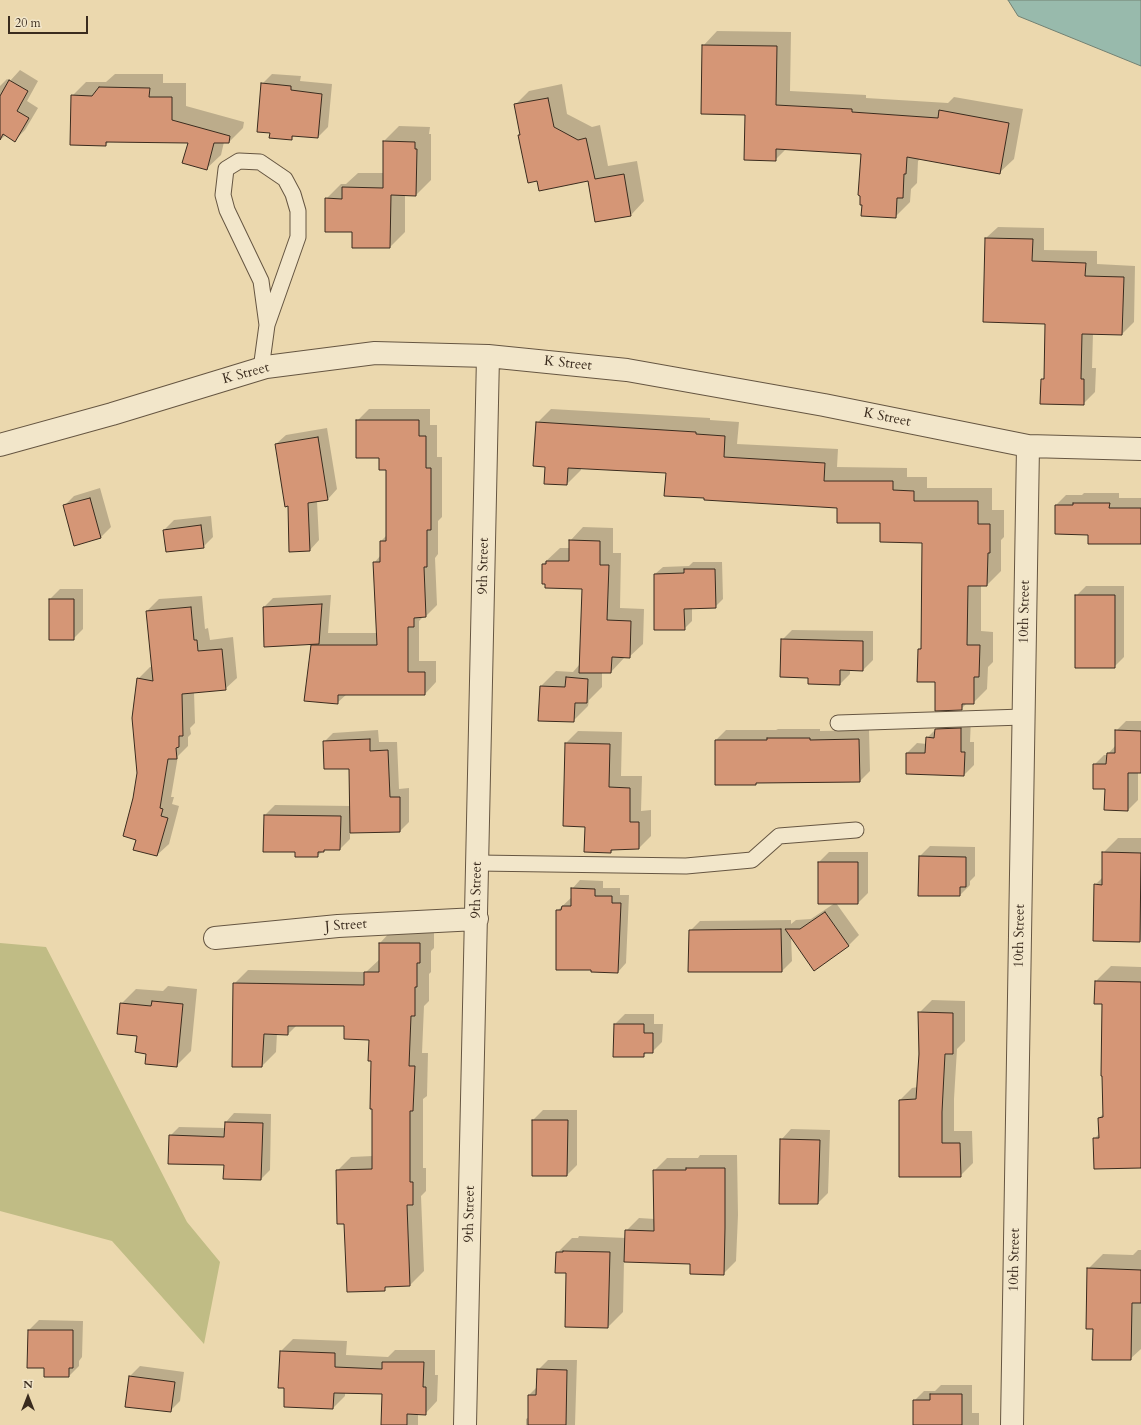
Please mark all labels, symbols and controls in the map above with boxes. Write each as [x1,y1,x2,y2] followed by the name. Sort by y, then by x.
[10,8,90,34] scale bar
[15,15,41,31] text: 20 m
[543,353,593,375] street label: K Street
[221,360,271,388] street label: K Street
[862,405,912,431] street label: K Street
[475,537,493,595] street label: 9th Street
[1016,580,1034,644] street label: 10th Street
[468,861,486,919] street label: 9th Street
[1011,904,1029,968] street label: 10th Street
[324,916,368,936] street label: J Street
[461,1185,479,1243] street label: 9th Street
[1006,1228,1024,1292] street label: 10th Street
[8,1377,48,1417] north arrow
[23,1377,33,1392] text: N

